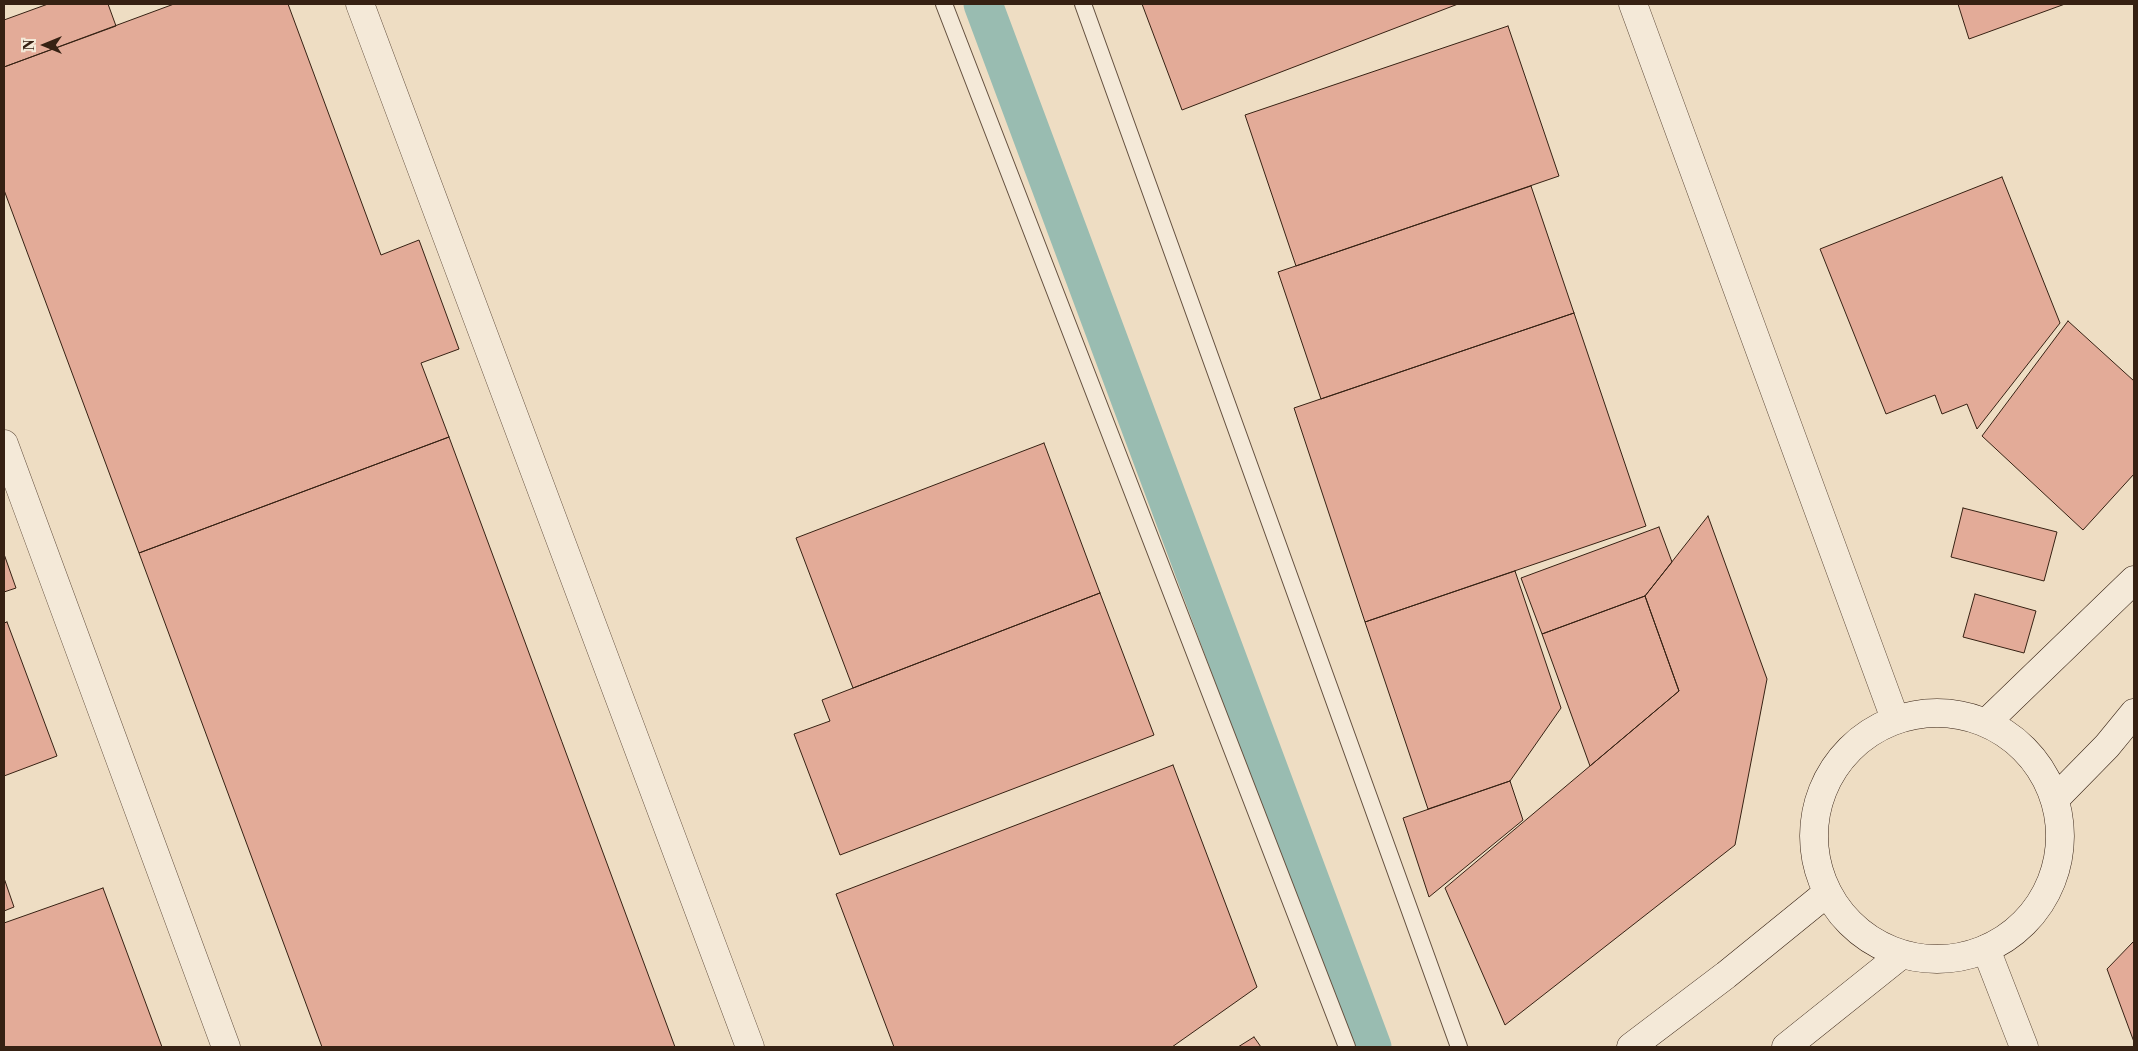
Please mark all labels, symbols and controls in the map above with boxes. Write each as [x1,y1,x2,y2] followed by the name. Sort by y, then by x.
[20,20,70,70] north arrow
[21,39,39,51] text: N

